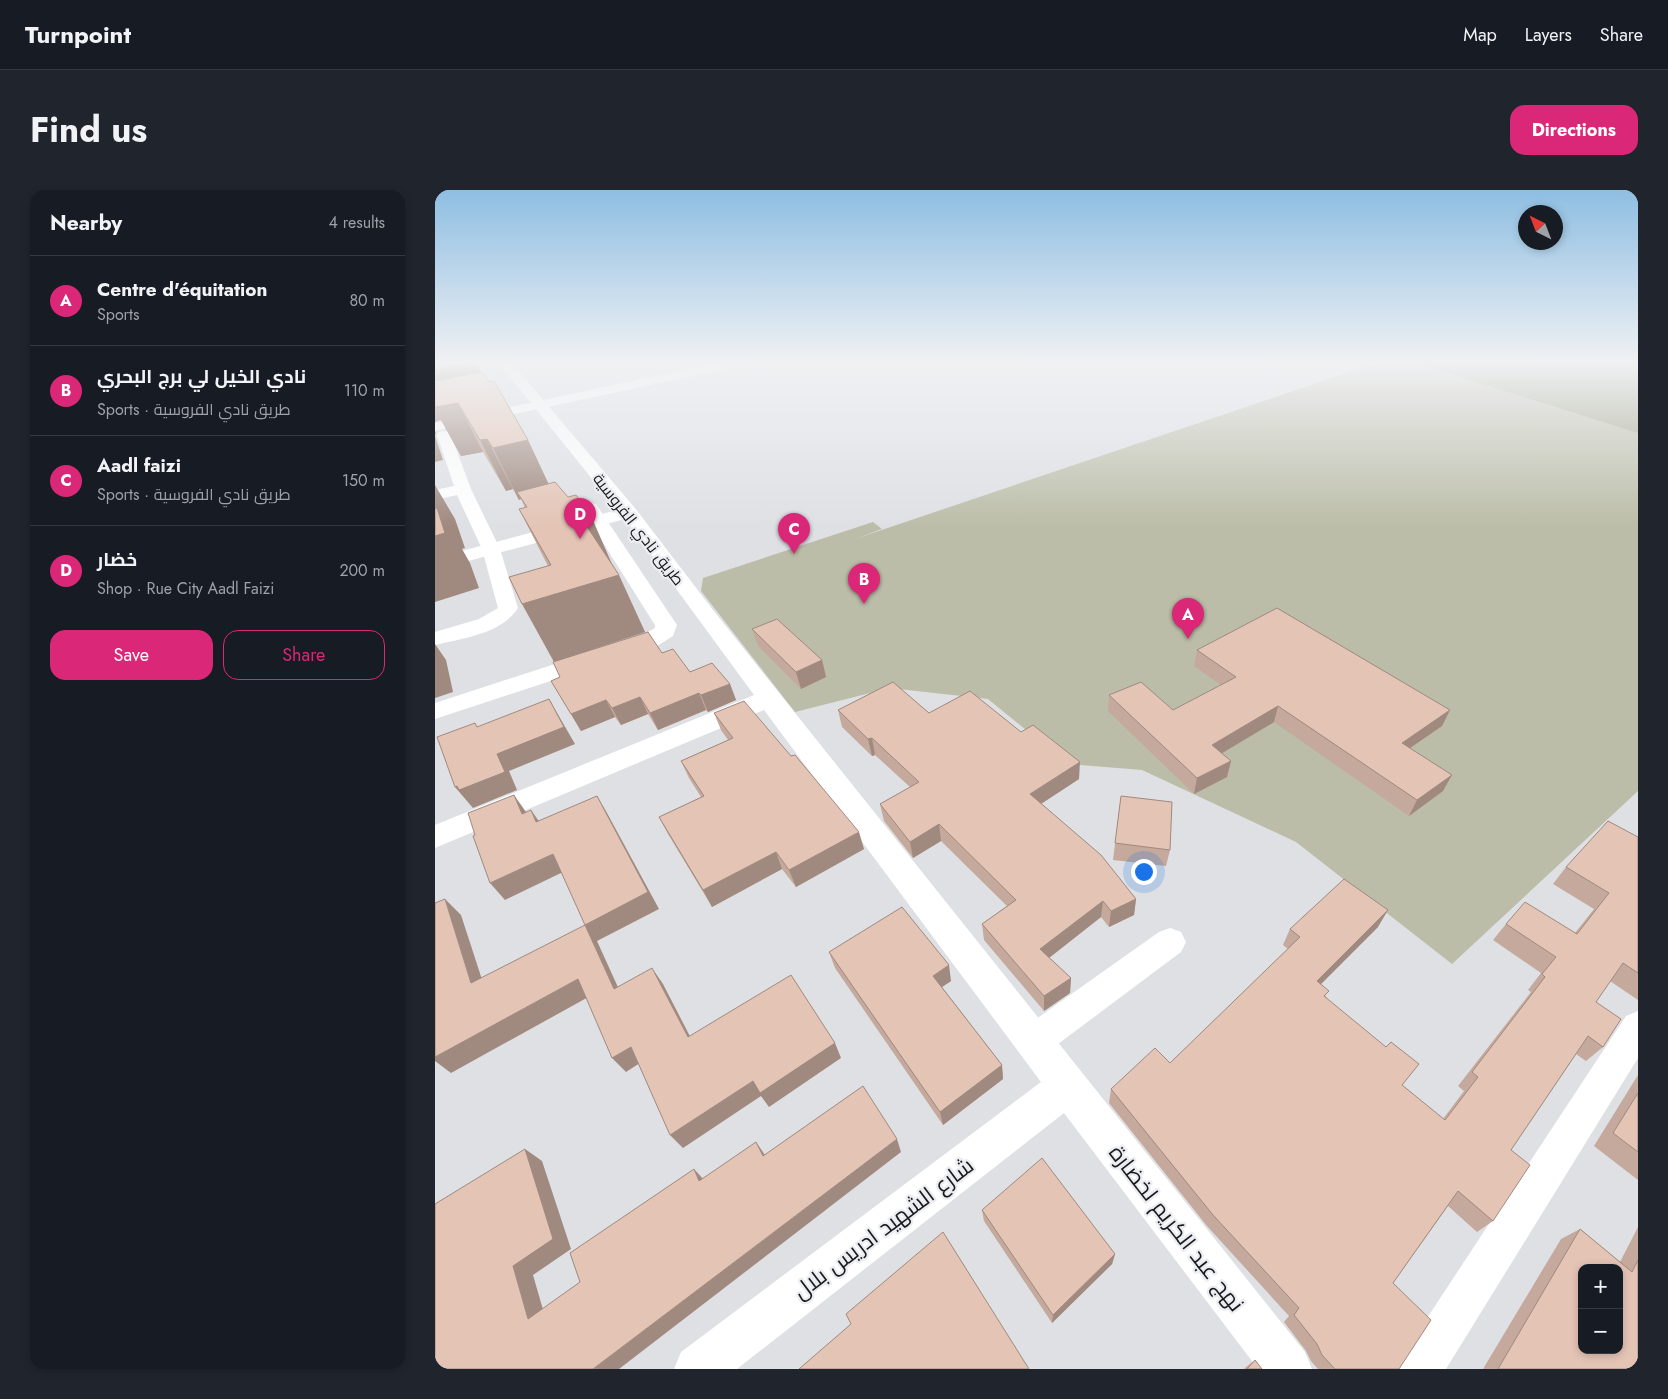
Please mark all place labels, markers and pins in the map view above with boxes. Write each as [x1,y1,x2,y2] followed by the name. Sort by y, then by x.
[564,498,596,539] pin: D
[778,513,810,554] pin: C
[848,563,880,604] pin: B
[1172,598,1204,639] pin: A

